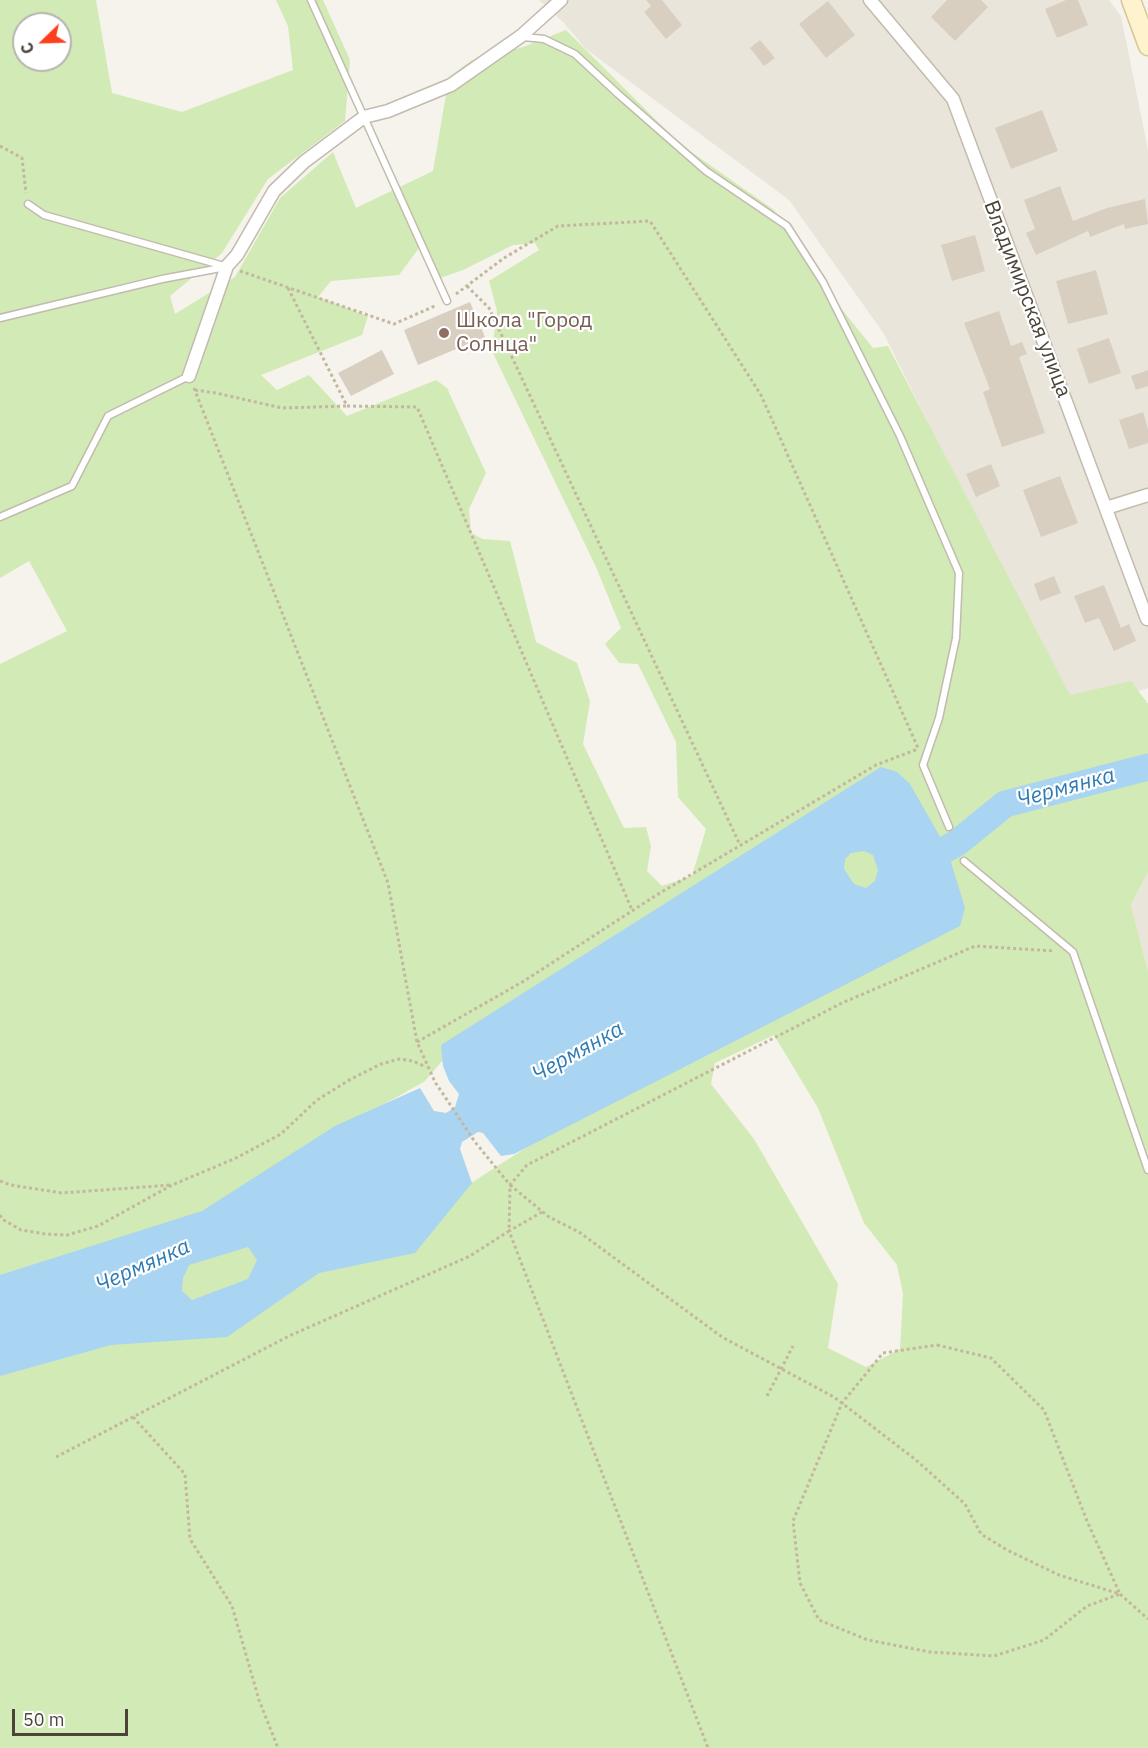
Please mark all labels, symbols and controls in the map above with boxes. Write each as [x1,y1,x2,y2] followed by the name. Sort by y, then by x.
[12,12,72,72] north arrow
[16,40,39,57] text: С
[978,197,1076,401] street label: Владимирская улица
[456,308,592,358] place label: Школа "Город Cолнца"
[437,326,451,340] marker: Школа "Город Cолнца"
[1014,762,1118,814] water label: Чермянка
[528,1016,628,1088] water label: Чермянка
[92,1234,194,1298] water label: Чермянка
[15,1697,130,1735] scale bar
[23,1708,65,1731] text: 50 m

